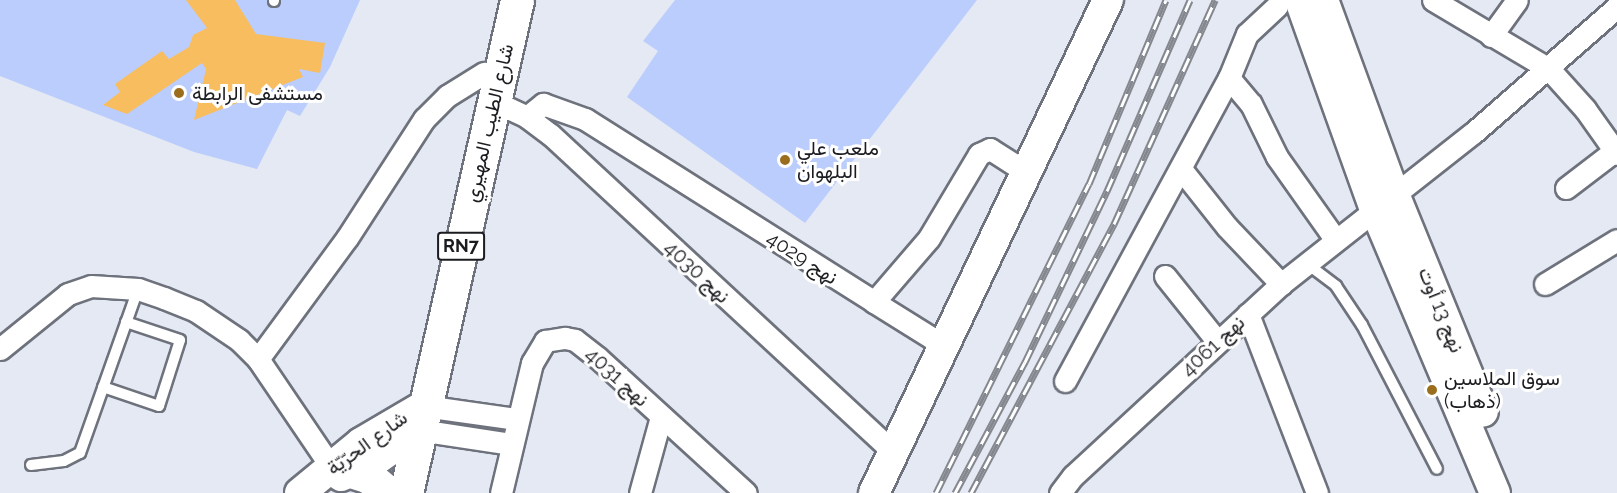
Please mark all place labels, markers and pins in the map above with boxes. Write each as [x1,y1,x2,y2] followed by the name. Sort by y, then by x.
[192,81,323,105] place label: مستشفى الرابطة
[170,84,188,102] marker: مستشفى الرابطة
[797,136,879,183] place label: ملعب علي البلهوان
[778,153,792,167] marker: ملعب علي البلهوان
[1444,366,1560,413] place label: سوق الملاسين (ذهاب)
[1425,383,1439,397] marker: سوق الملاسين (ذهاب)

